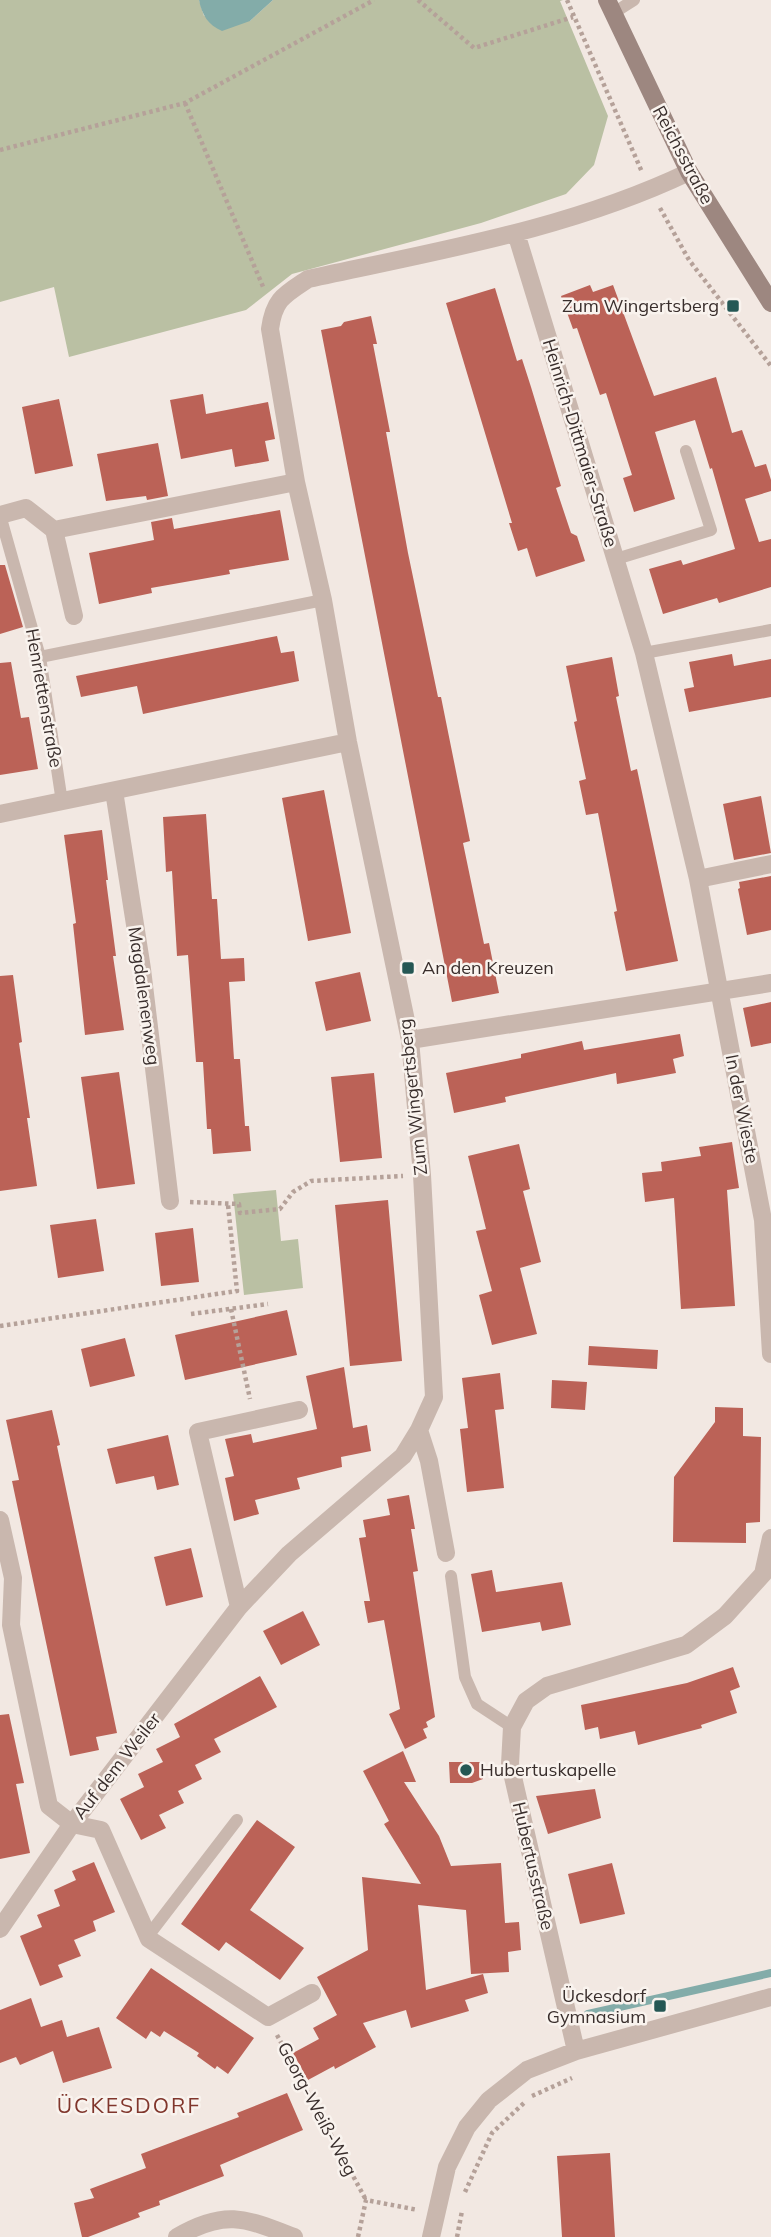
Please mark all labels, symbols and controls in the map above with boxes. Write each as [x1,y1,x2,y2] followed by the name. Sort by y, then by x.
[648,102,719,208] street label: Reichsstraße
[562,294,719,317] place label: Zum Wingertsberg
[725,298,741,314] marker: Zum Wingertsberg
[538,336,623,550] street label: Heinrich-Dittmaier-Straße
[21,627,68,769] street label: Henriettenstraße
[123,925,166,1067] street label: Magdalenenweg
[422,956,554,979] place label: An den Kreuzen
[400,960,416,976] marker: An den Kreuzen
[393,1018,432,1176] street label: Zum Wingertsberg
[721,1052,764,1165] street label: In der Wieste
[68,1707,166,1824] street label: Auf dem Weiler
[480,1758,616,1781] place label: Hubertuskapelle
[458,1762,474,1778] marker: Hubertuskapelle
[508,1799,559,1932] street label: Hubertusstraße
[547,1984,647,2028] place label: Ückesdorf Gymnasium
[652,1998,668,2014] marker: Ückesdorf Gymnasium
[272,2038,362,2180] street label: Georg-Weiß-Weg
[57,2092,201,2118] district label: ÜCKESDORF

